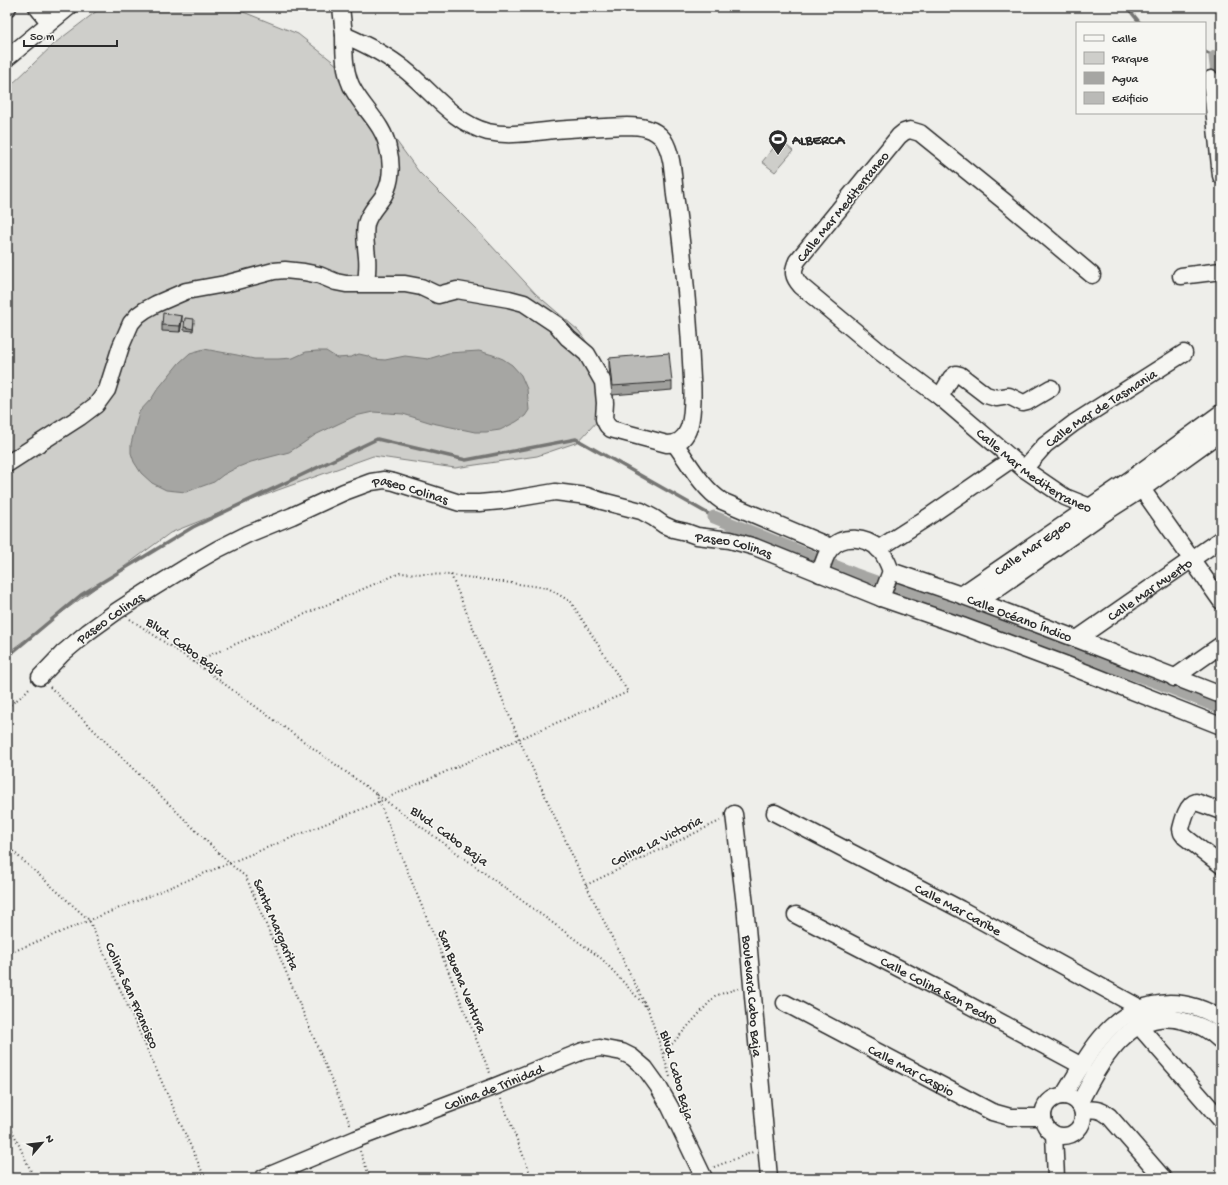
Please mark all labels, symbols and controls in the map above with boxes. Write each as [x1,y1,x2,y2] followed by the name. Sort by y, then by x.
[24,22,117,48] scale bar
[1076,22,1206,114] legend
[30,31,55,45] text: 50 m
[1112,33,1137,47] text: Calle
[1111,53,1149,67] text: Parque
[1112,73,1139,87] text: Agua
[1112,93,1148,107] text: Edificio
[767,128,789,156] sports icon: ALBERCA
[791,133,846,150] place label: ALBERCA
[794,149,894,266] street label: Calle Mar Mediterraneo
[1043,366,1162,453] street label: Calle Mar de Tasmania
[972,426,1094,518] street label: Calle Mar Mediterraneo
[370,473,451,510] street label: Paseo Colinas
[992,516,1075,581] street label: Calle Mar Egeo
[693,530,775,564] street label: Paseo Colinas
[1105,556,1196,626] street label: Calle Mar Muerto
[73,589,149,650] street label: Paseo Colinas
[964,592,1074,647] street label: Calle Océano Índico
[141,614,228,682] street label: Blvd. Cabo Baja
[405,802,492,872] street label: Blvd. Cabo Baja
[609,812,707,872] street label: Colina La Victoria
[248,877,302,974] street label: Santa Margarita
[911,881,1004,941] street label: Calle Mar Caribe
[432,928,490,1037] street label: San Buena Ventura
[737,934,764,1059] street label: Boulevard Cabo Baja
[100,940,162,1052] street label: Colina San Francisco
[877,954,1000,1030] street label: Calle Colina San Pedro
[654,1028,697,1124] street label: Blvd. Cabo Baja
[864,1042,957,1102] street label: Calle Mar Caspio
[442,1061,548,1116] street label: Colina de Trinidad
[22,1123,62,1163] north arrow
[42,1133,56,1145] text: N

